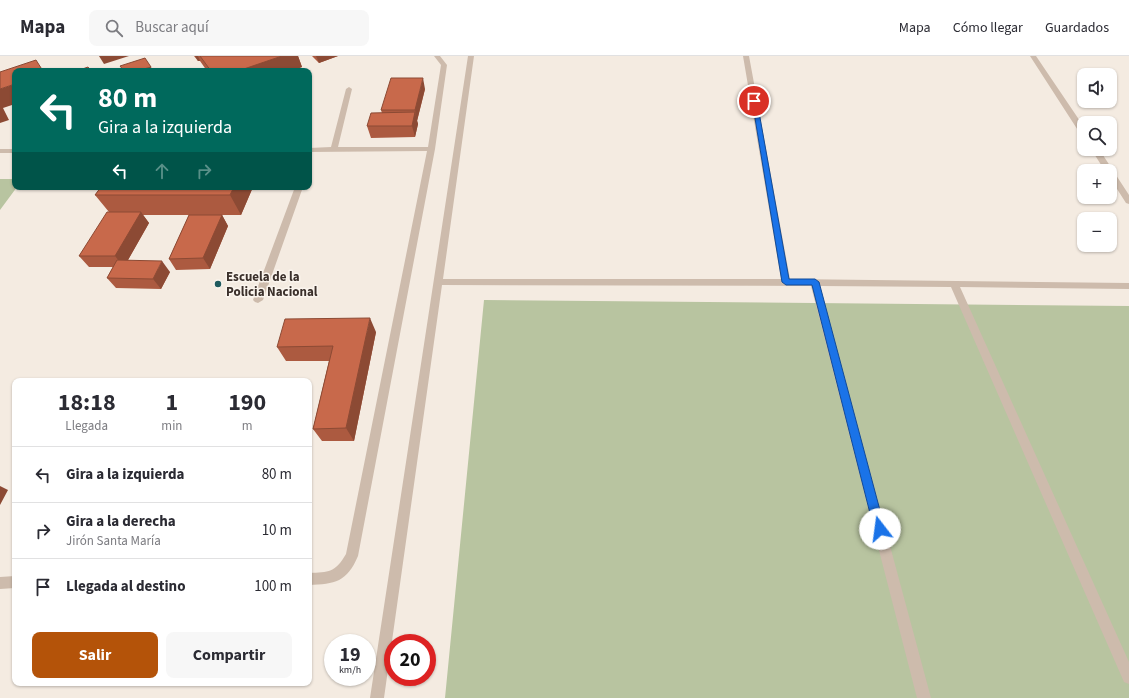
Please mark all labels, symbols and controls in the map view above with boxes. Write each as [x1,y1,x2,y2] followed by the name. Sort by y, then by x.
[89,10,369,46] search box
[20,14,65,41] text: Mapa
[103,17,125,39] icon: search
[135,17,209,38] text: Buscar aquí
[899,18,931,38] text: Mapa
[953,18,1023,38] text: Cómo llegar
[1045,18,1109,38] text: Guardados
[1077,68,1117,252] map controls
[1077,68,1117,108] button: sound
[98,78,157,118] text: 80 m
[32,84,84,136] icon: left
[737,84,771,118] pin
[743,90,765,112] icon: arrive
[98,115,232,140] text: Gira a la izquierda
[1077,116,1117,156] button: search
[109,160,131,182] icon: left
[151,160,173,182] icon: ahead
[193,160,215,182] icon: right
[1077,164,1117,204] button: +
[1077,212,1117,252] button: −
[226,268,318,301] place label: Escuela de la Policia Nacional
[213,279,223,289] marker: Escuela de la Policia Nacional
[58,385,116,420] text: 18:18
[166,385,178,420] text: 1
[228,385,266,420] text: 190
[65,417,108,435] text: Llegada
[161,417,182,435] text: min
[242,417,253,435] text: m
[32,464,54,486] icon: left
[66,464,185,485] text: Gira a la izquierda
[262,464,292,485] text: 80 m
[859,508,901,550] position arrow
[66,511,176,532] text: Gira a la derecha
[32,520,54,542] icon: right
[262,520,292,541] text: 10 m
[66,532,161,550] text: Jirón Santa María
[32,576,54,598] icon: arrive
[66,576,186,597] text: Llegada al destino
[254,576,292,597] text: 100 m
[32,632,158,678] button: Salir
[166,632,292,678] button: Compartir
[384,634,436,686] speed limit sign: 20
[339,641,361,669] text: 19
[339,663,361,677] text: km/h

